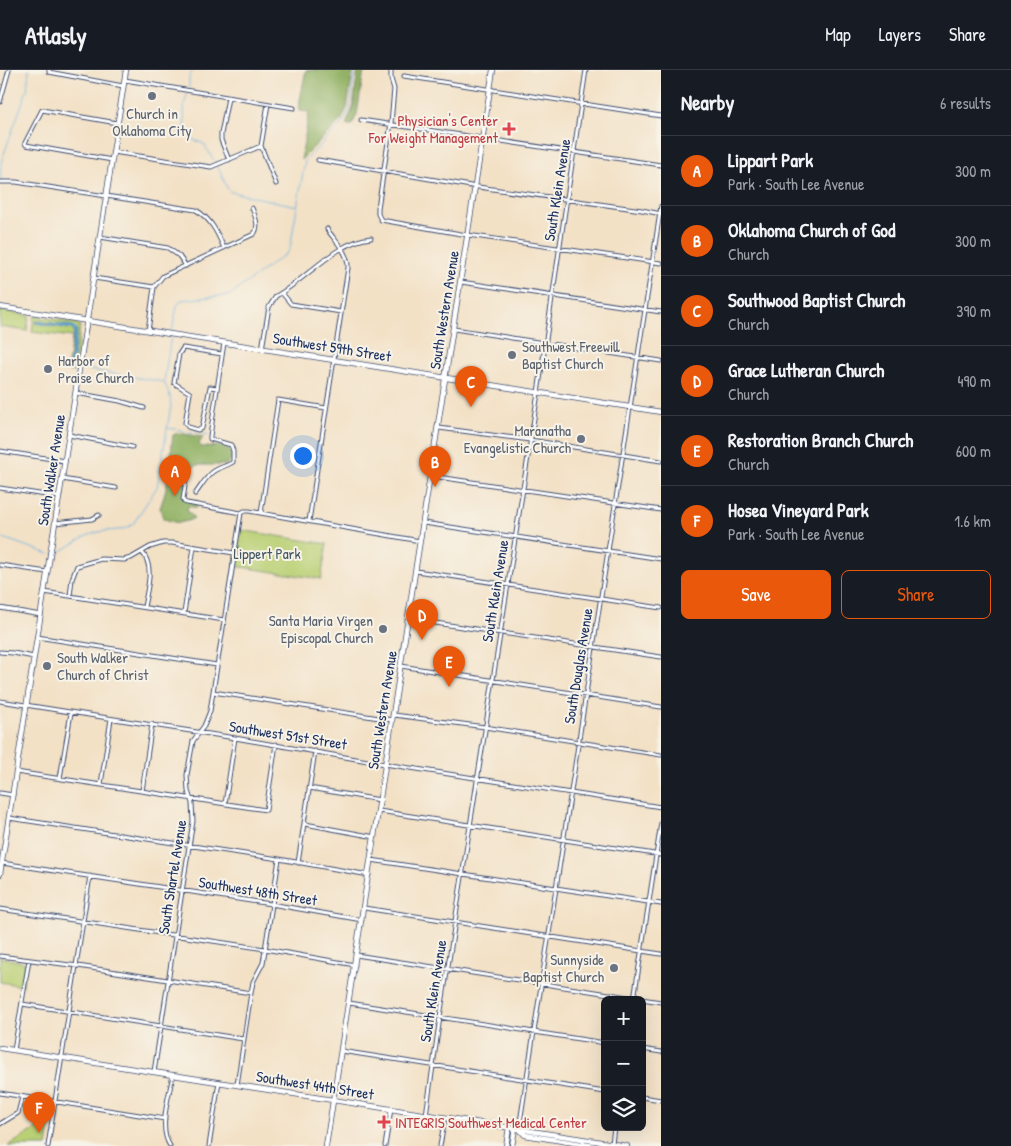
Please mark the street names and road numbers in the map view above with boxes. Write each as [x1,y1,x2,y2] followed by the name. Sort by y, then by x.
[539,137,575,243] street label: South Klein Avenue
[424,249,464,371] street label: South Western Avenue
[271,327,393,367] street label: Southwest 59th Street
[32,413,70,527] street label: South Walker Avenue
[477,538,513,644] street label: South Klein Avenue
[558,607,598,725] street label: South Douglas Avenue
[362,649,402,771] street label: South Western Avenue
[228,715,349,755] street label: Southwest 51st Street
[153,818,191,936] street label: South Shartel Avenue
[197,871,320,911] street label: Southwest 48th Street
[415,938,451,1044] street label: South Klein Avenue
[255,1065,376,1105] street label: Southwest 44th Street

